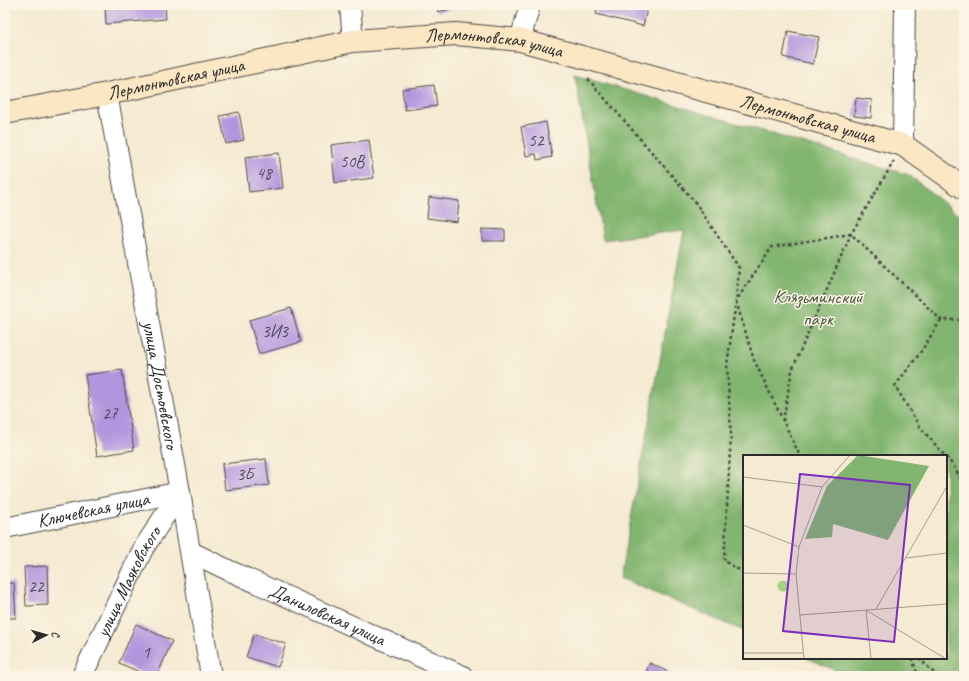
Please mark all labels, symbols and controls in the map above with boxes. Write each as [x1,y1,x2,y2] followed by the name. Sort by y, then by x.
[424,22,567,64] street label: Лермонтовская улица
[105,53,248,106] street label: Лермонтовская улица
[737,89,879,149] street label: Лермонтовская улица
[528,130,545,151] house number: 52
[340,151,365,172] house number: 50В
[256,163,274,184] house number: 48
[773,285,864,331] park label: Клязьминский парк
[137,318,184,453] street label: улица Достоевского
[262,321,289,342] house number: 3И3
[102,403,119,424] house number: 27
[743,455,947,659] inset map
[237,464,256,485] house number: 3Б
[35,486,153,533] street label: Ключевская улица
[90,520,168,642] street label: улица Маяковского
[28,576,45,597] house number: 22
[266,578,390,652] street label: Даниловская улица
[26,615,66,655] north arrow
[49,631,63,639] text: С
[142,642,151,663] house number: 1

